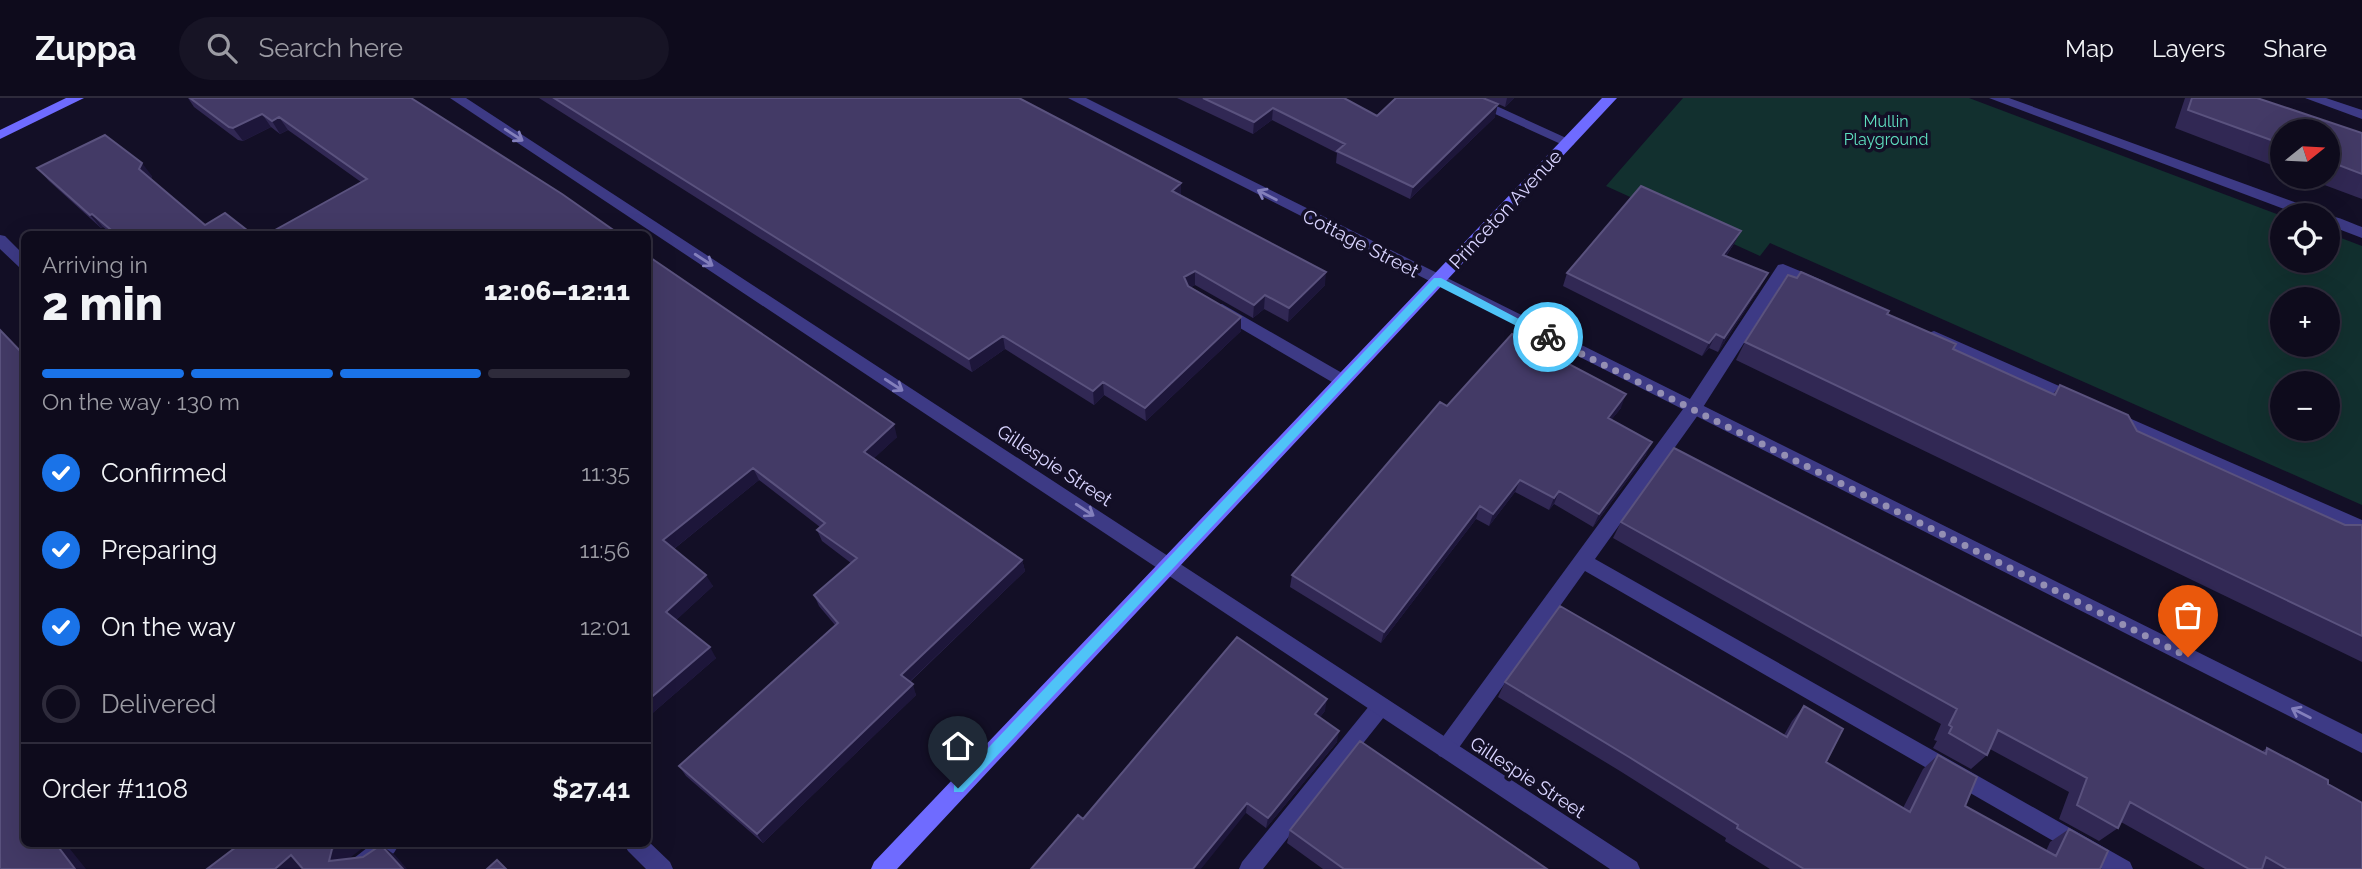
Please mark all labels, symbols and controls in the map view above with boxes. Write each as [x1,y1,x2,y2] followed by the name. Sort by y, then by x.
[179,17,669,80] search box
[35,29,137,68] text: Zuppa
[203,29,241,67] icon: search
[259,33,403,63] text: Search here
[2065,34,2114,63] text: Map
[2152,34,2225,63] text: Layers
[2263,34,2327,63] text: Share
[1844,112,1928,149] park label: Mullin Playground
[2270,119,2340,189] north arrow
[2270,119,2340,441] map controls
[504,128,523,143] one-way arrow
[1444,145,1566,273] street label: Princeton Avenue
[1257,187,1278,201] one-way arrow
[2270,203,2340,273] button: locate
[1299,204,1423,282] street label: Cottage Street
[42,251,148,278] text: Arriving in
[694,253,713,268] one-way arrow
[484,276,630,306] text: 12:06–12:11
[42,277,163,331] text: 2 min
[2270,287,2340,357] button: +
[1513,302,1583,372] courier
[1529,318,1567,356] icon: bike
[2270,371,2340,441] button: −
[884,378,904,392] one-way arrow
[42,388,240,415] text: On the way · 130 m
[993,420,1117,511] street label: Gillespie Street
[42,454,80,492] icon: check
[101,458,227,488] text: Confirmed
[581,459,630,486] text: 11:35
[1074,503,1094,517] one-way arrow
[42,531,80,569] icon: check
[101,535,217,565] text: Preparing
[580,536,630,563] text: 11:56
[2158,585,2218,657] pin
[2169,596,2207,634] icon: bag
[42,608,80,646] icon: check
[101,612,236,642] text: On the way
[580,613,630,640] text: 12:01
[101,689,216,719] text: Delivered
[2291,706,2312,720] one-way arrow
[928,716,988,788] pin
[939,727,977,765] icon: home
[1466,732,1590,823] street label: Gillespie Street
[42,774,188,804] text: Order #1108
[552,774,630,804] text: $27.41

